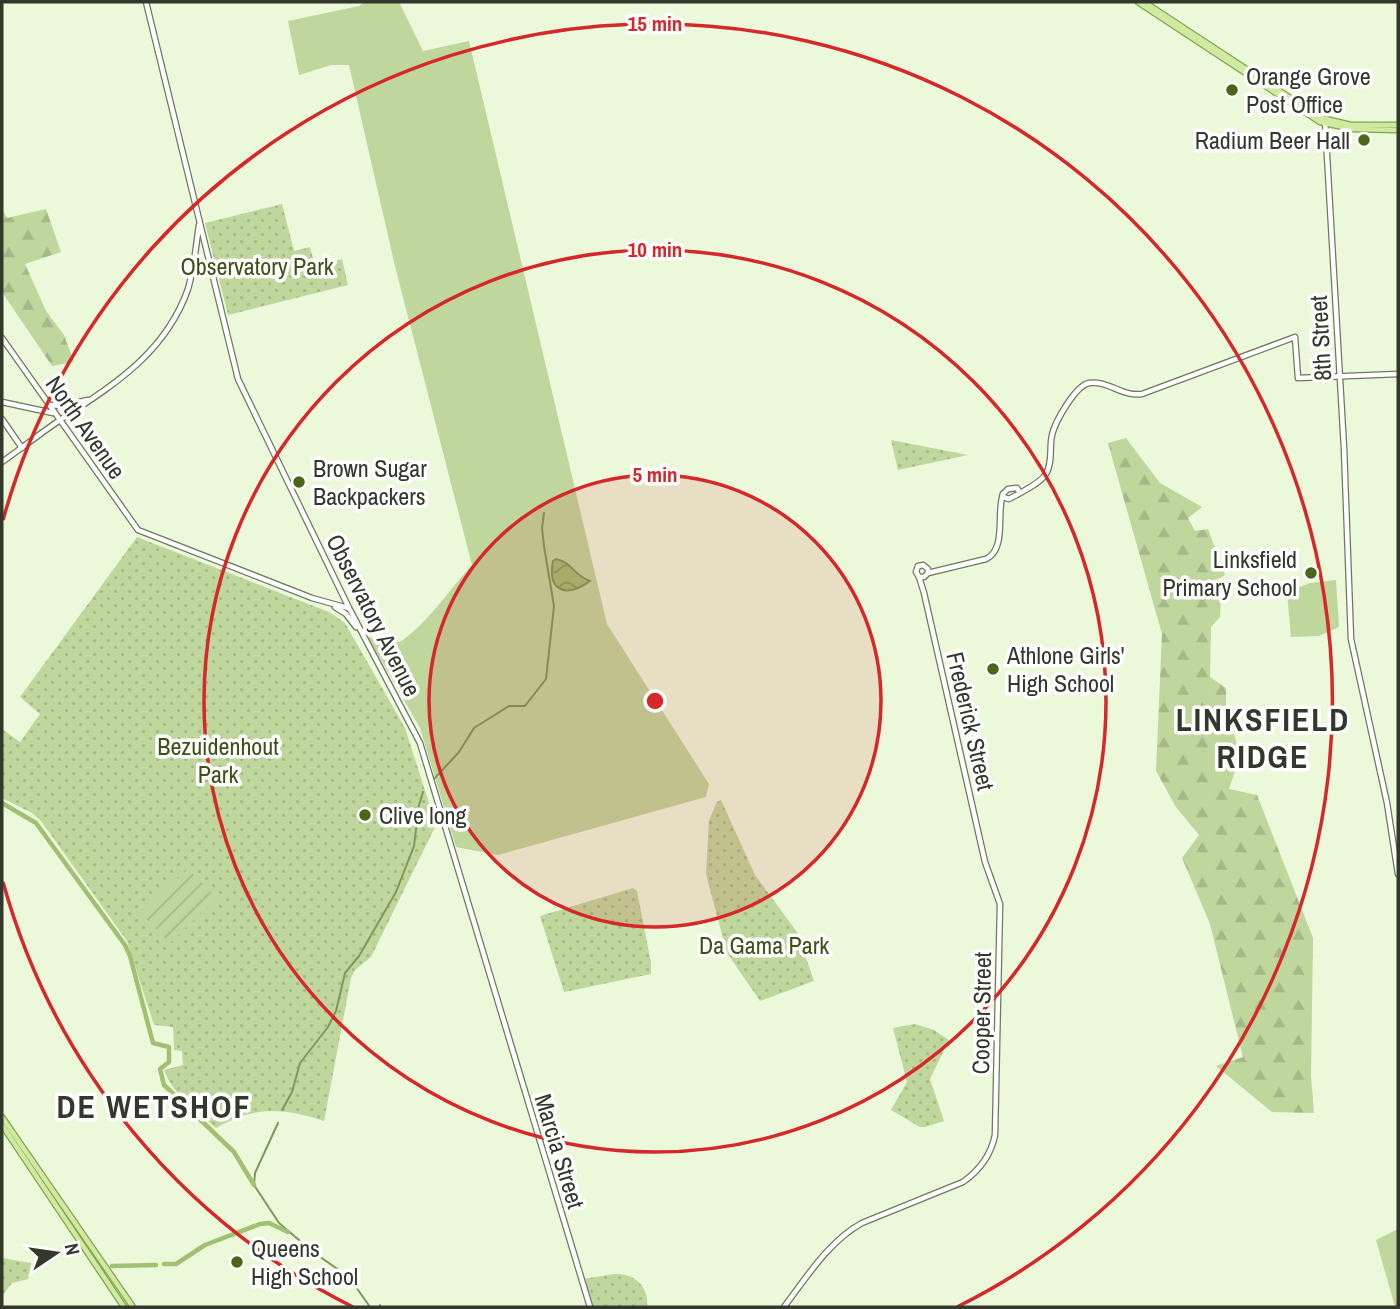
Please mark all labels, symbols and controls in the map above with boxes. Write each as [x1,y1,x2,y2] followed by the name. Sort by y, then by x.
[628,9,682,38] text: 15 min
[1246,60,1371,120] place label: Orange Grove Post Office
[1224,82,1240,98] marker: Orange Grove Post Office
[1195,124,1350,156] place label: Radium Beer Hall
[1356,132,1372,148] marker: Radium Beer Hall
[628,235,682,264] text: 10 min
[180,250,334,282] park label: Observatory Park
[1302,294,1338,381] street label: 8th Street
[39,369,133,485] street label: North Avenue
[313,452,427,512] place label: Brown Sugar Backpackers
[633,460,677,489] text: 5 min
[291,474,307,490] marker: Brown Sugar Backpackers
[319,528,429,702] street label: Observatory Avenue
[1162,543,1297,603] place label: Linksfield Primary School
[1303,565,1319,581] marker: Linksfield Primary School
[1006,639,1125,699] place label: Athlone Girls' High School
[940,649,1003,794] street label: Frederick Street
[985,661,1001,677] marker: Athlone Girls' High School
[643,689,667,713] centre of rings
[1176,698,1350,778] district label: LINKSFIELD RIDGE
[157,730,279,790] park label: Bezuidenhout Park
[379,799,467,831] place label: Clive long
[357,807,373,823] marker: Clive long
[699,929,829,961] park label: Da Gama Park
[964,951,998,1075] street label: Cooper Street
[57,1085,251,1128] district label: DE WETSHOF
[527,1090,593,1213] street label: Marcia Street
[21,1218,91,1288] north arrow
[251,1232,358,1292] place label: Queens High School
[59,1241,86,1258] text: N
[229,1254,245,1270] marker: Queens High School

